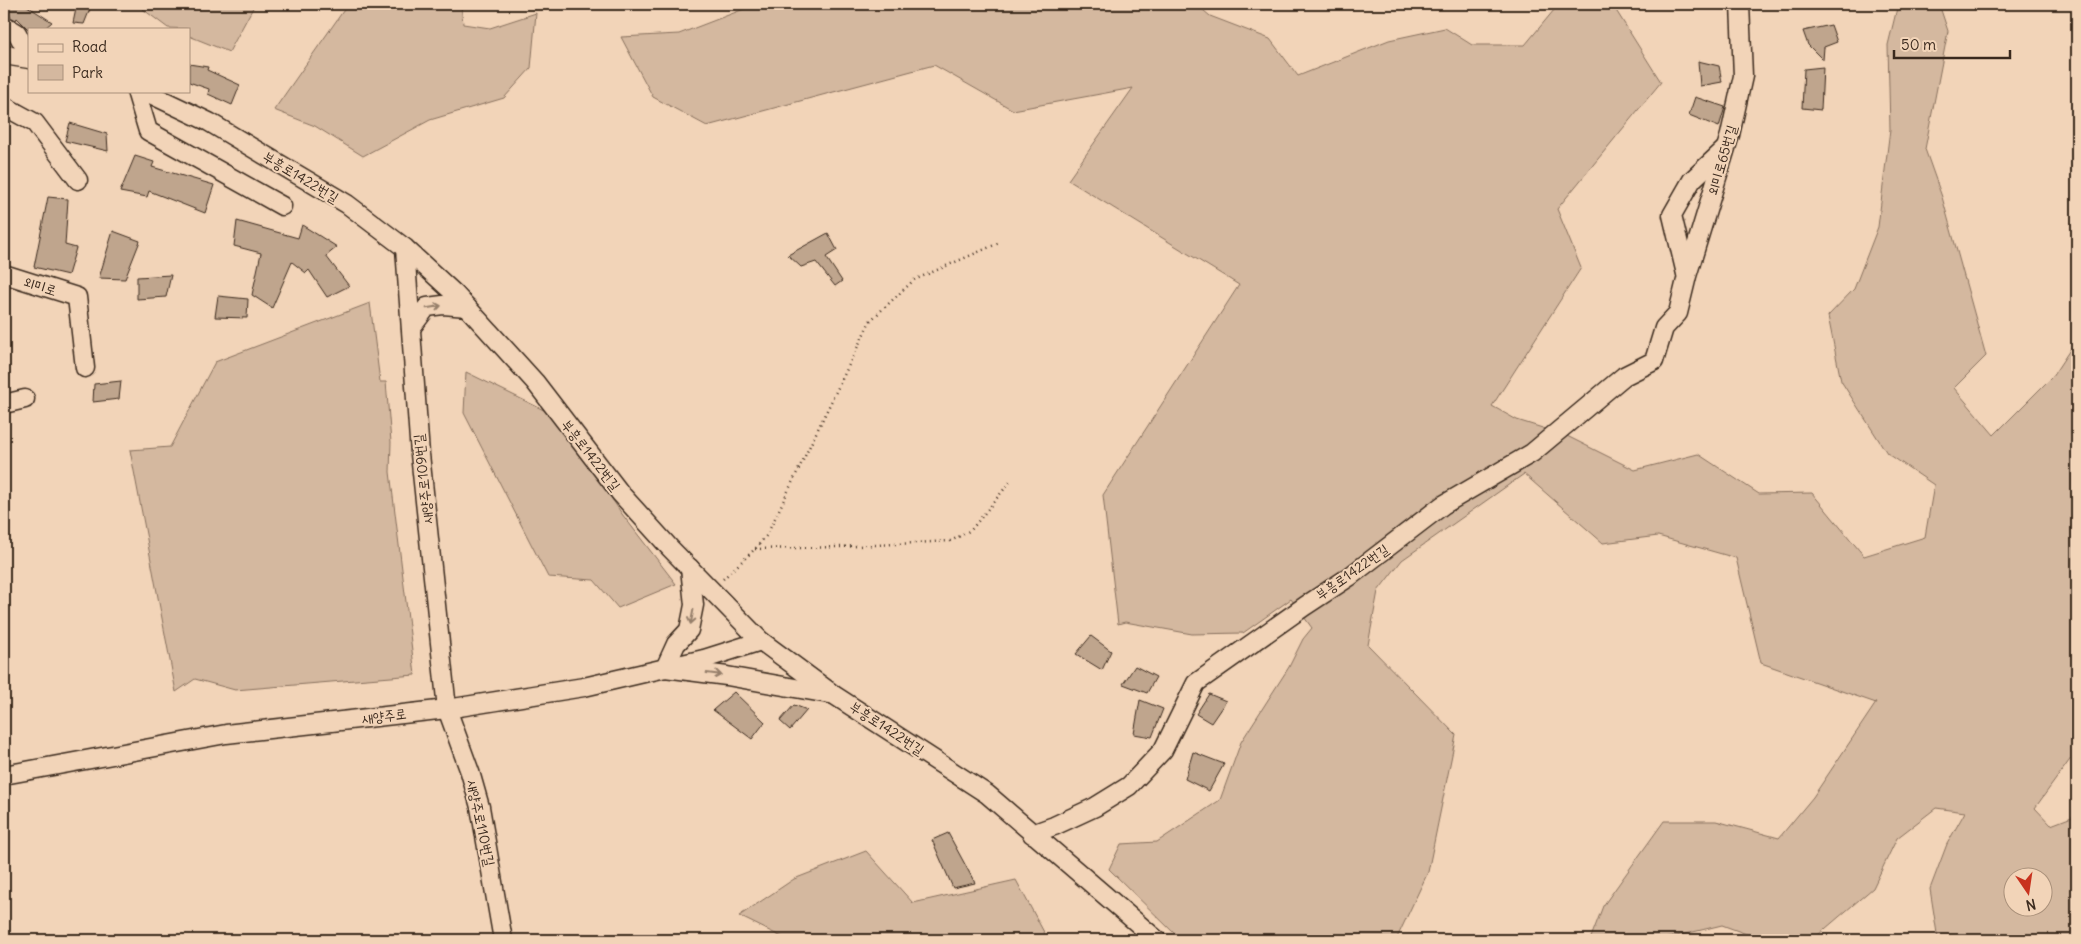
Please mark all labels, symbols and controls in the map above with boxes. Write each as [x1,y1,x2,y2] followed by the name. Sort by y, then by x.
[28,28,190,92] legend
[1894,28,2010,60] scale bar
[1901,35,1936,54] text: 50 m
[72,37,107,56] text: Road
[72,63,103,82] text: Park
[1703,122,1741,197] street label: 외미로65번길
[260,147,343,207] street label: 부흥로1422번길
[21,272,59,300] street label: 외미로
[426,301,442,311] one-way arrow
[558,416,625,495] street label: 부흥로1422번길
[409,432,437,525] street label: 새양주로109번길
[1312,540,1393,604] street label: 부흥로1422번길
[686,608,696,624] one-way arrow
[705,669,721,679] one-way arrow
[846,697,928,759] street label: 부흥로1422번길
[361,704,407,728] street label: 새양주로
[463,778,499,869] street label: 새양주로110번길
[2004,866,2054,916] north arrow
[2024,895,2038,915] text: N

